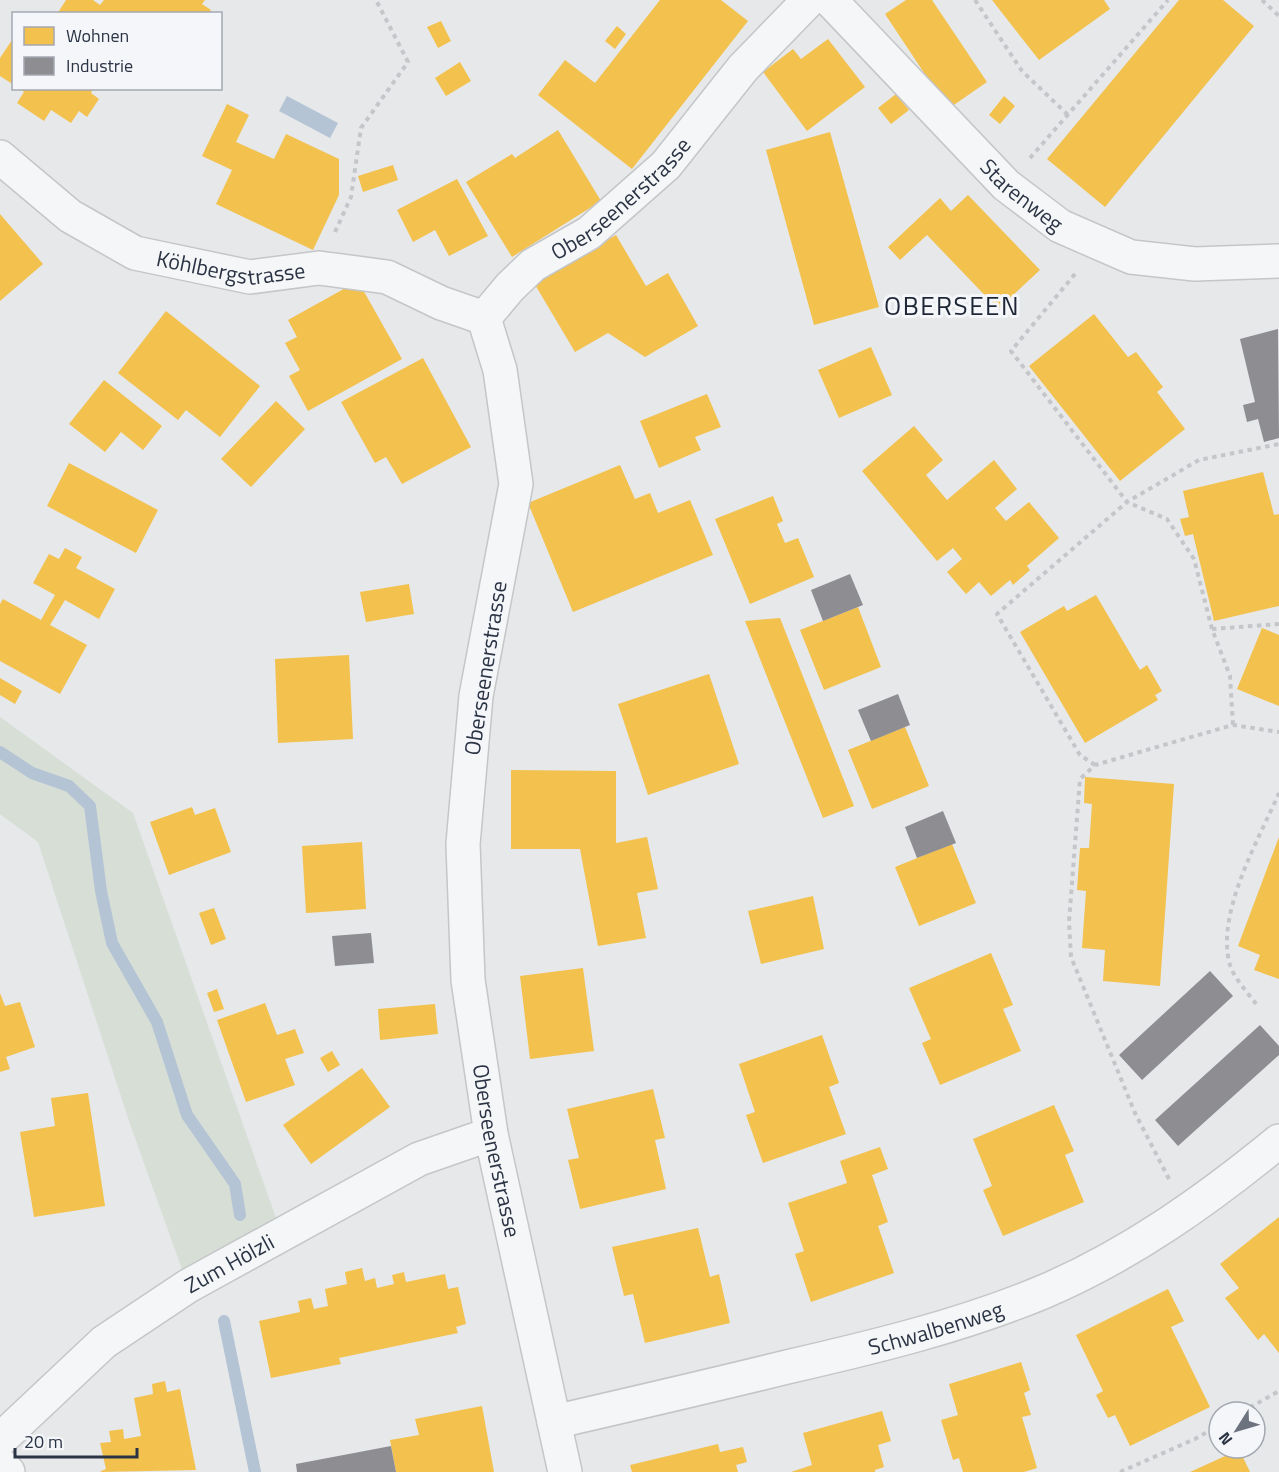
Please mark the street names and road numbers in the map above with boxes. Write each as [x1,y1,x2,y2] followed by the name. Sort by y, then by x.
[544,130,699,269] street label: Oberseenerstrasse
[972,151,1071,240] street label: Starenweg
[153,241,307,294] street label: Köhlbergstrasse
[454,578,516,758] street label: Oberseenerstrasse
[464,1062,530,1241] street label: Oberseenerstrasse
[178,1225,280,1302] street label: Zum Hölzli
[864,1292,1008,1364] street label: Schwalbenweg

